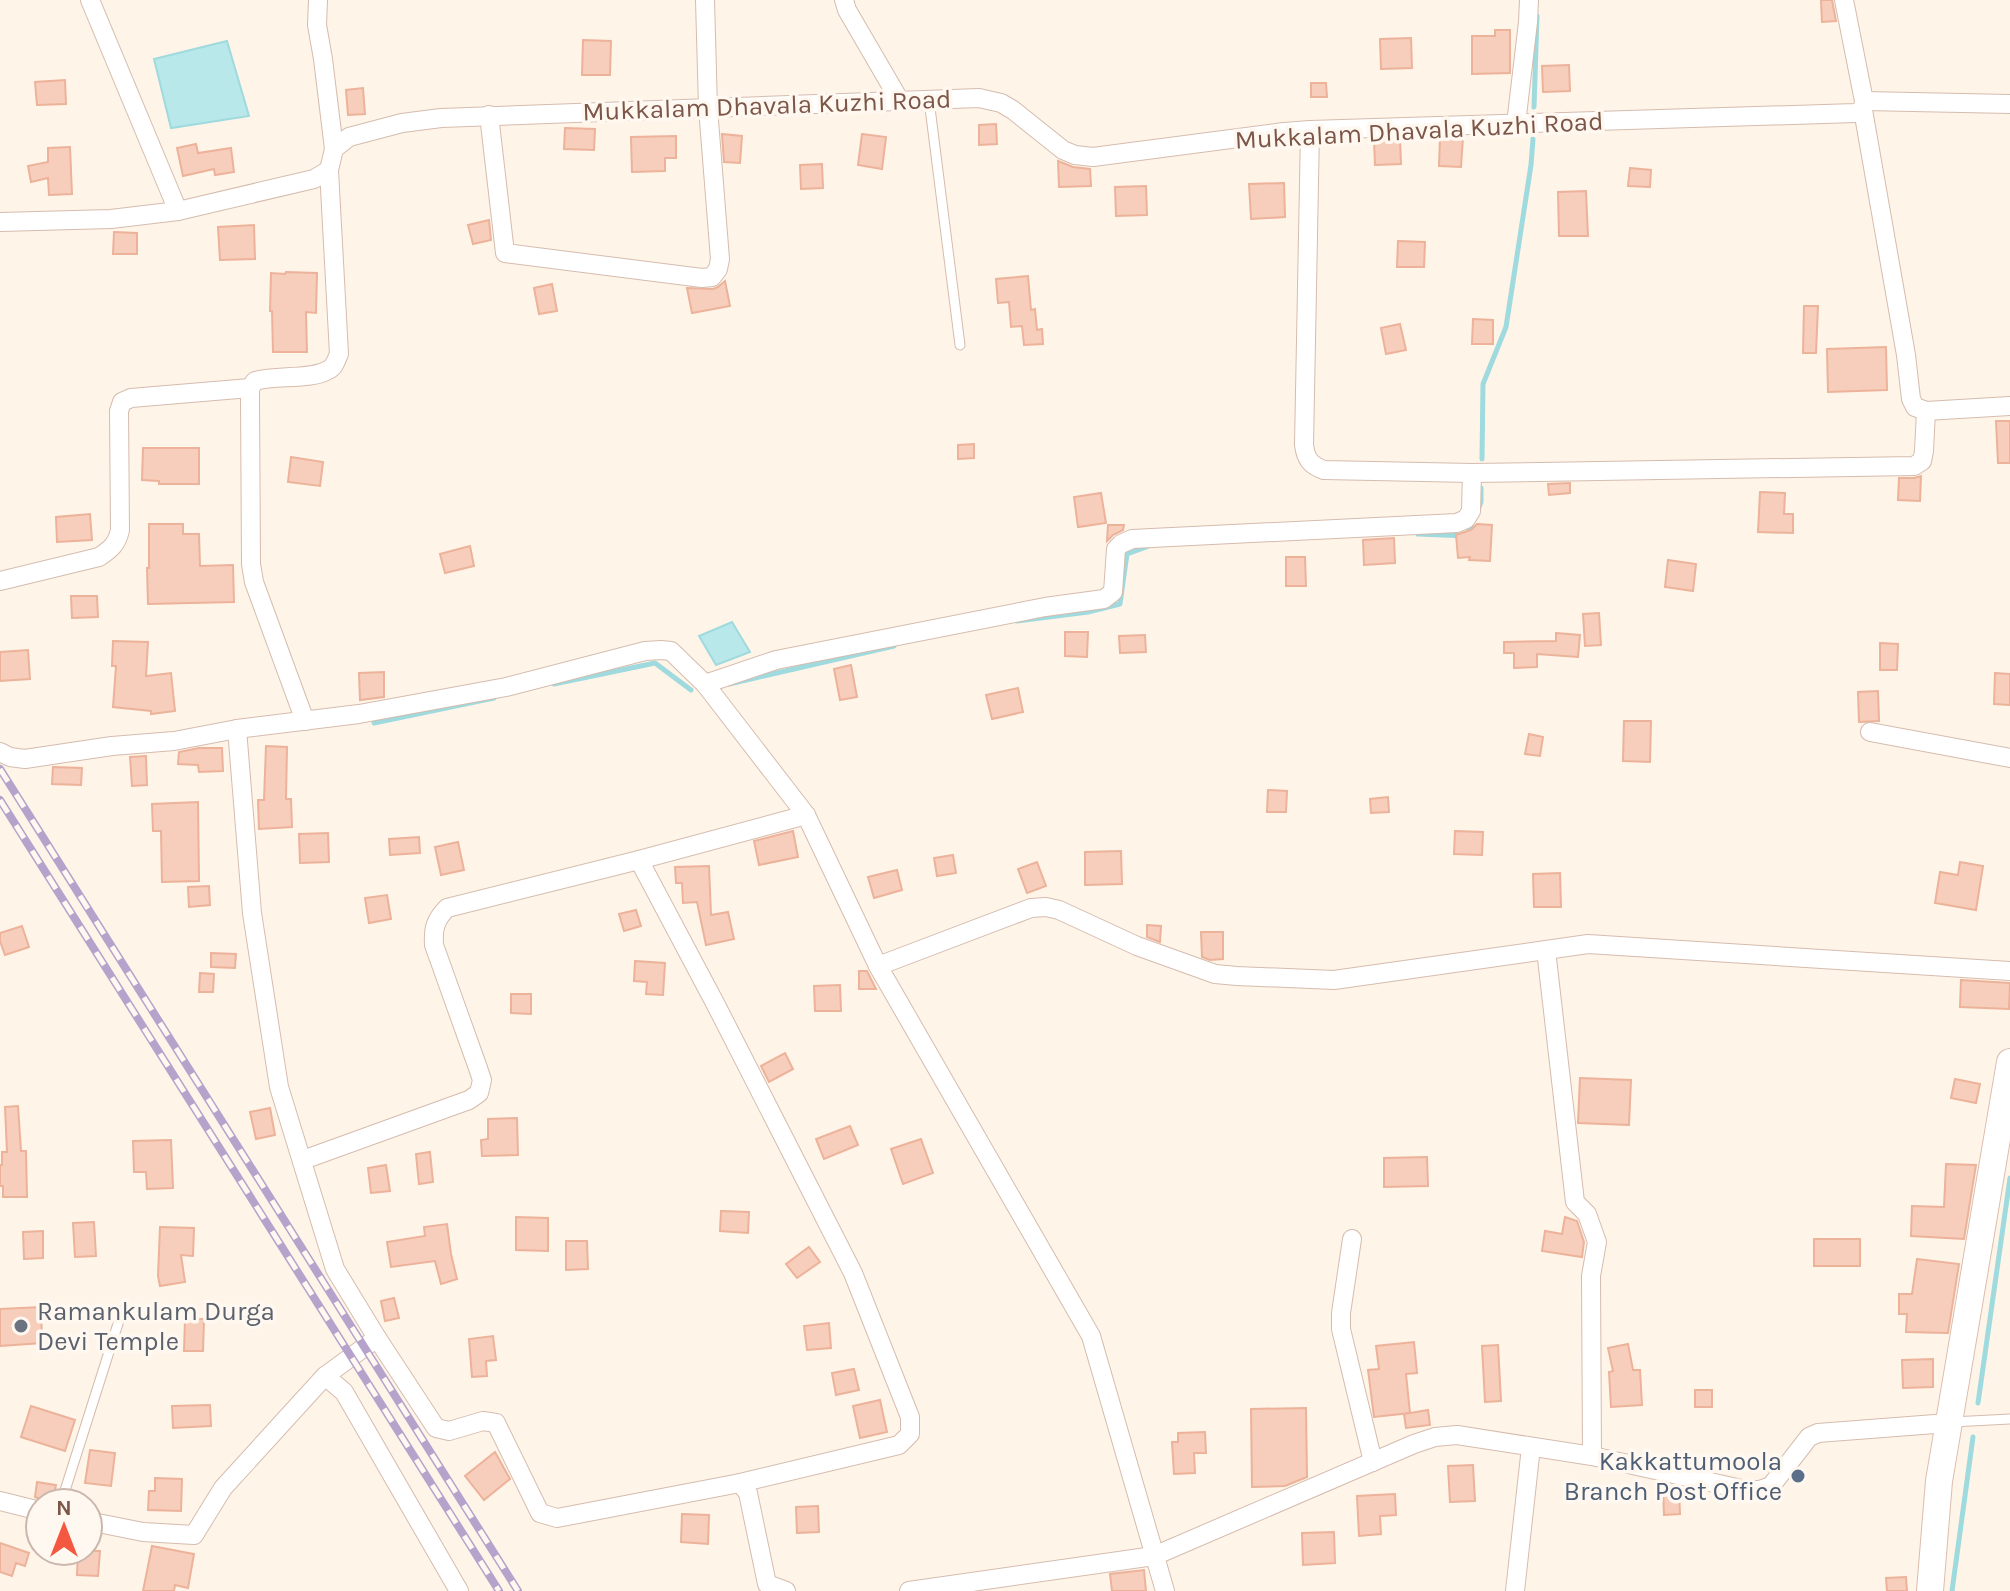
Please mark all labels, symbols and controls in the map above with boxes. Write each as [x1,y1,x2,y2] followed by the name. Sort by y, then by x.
[582,84,952,127] street label: Mukkalam Dhavala Kuzhi Road
[1234,105,1604,156] street label: Mukkalam Dhavala Kuzhi Road
[37,1296,275,1357] place label: Ramankulam Durga Devi Temple
[12,1317,30,1335] marker: Ramankulam Durga Devi Temple
[1564,1446,1782,1507] place label: Kakkattumoola Branch Post Office
[1789,1467,1807,1485] marker: Kakkattumoola Branch Post Office
[24,1487,104,1567] north arrow
[56,1495,72,1521] text: N

